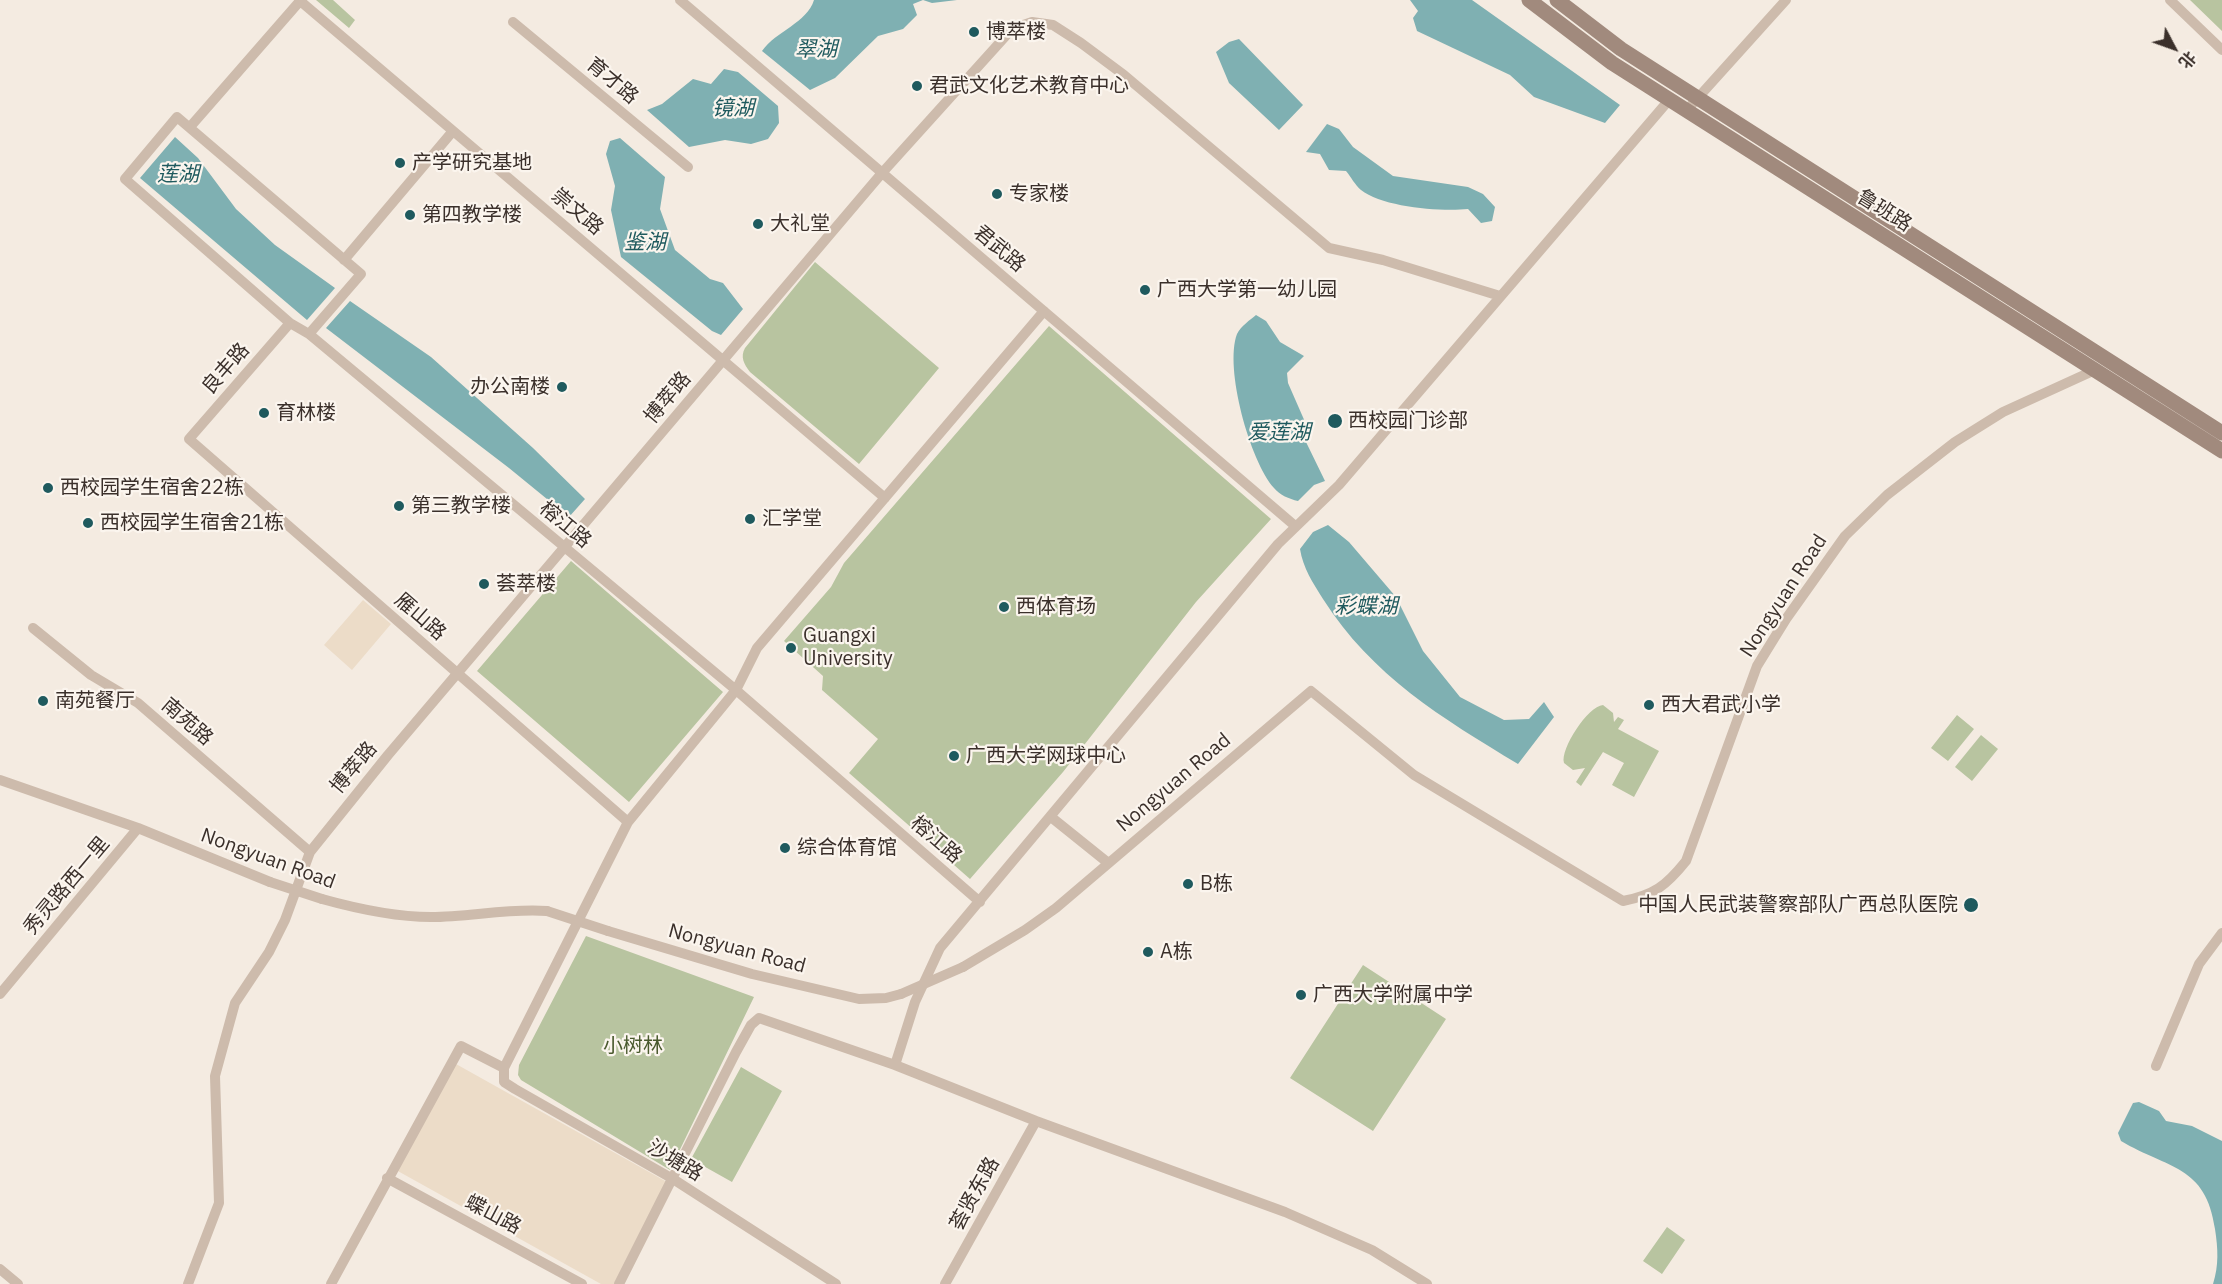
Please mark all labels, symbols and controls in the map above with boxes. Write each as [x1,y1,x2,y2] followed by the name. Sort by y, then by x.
[2144,18,2204,78] north arrow
[986,20,1046,44] place label: 博萃楼
[967,25,981,39] marker: 博萃楼
[795,37,837,63] water label: 翠湖
[2175,47,2200,72] text: 北
[581,53,643,109] street label: 育才路
[929,74,1129,98] place label: 君武文化艺术教育中心
[910,79,924,93] marker: 君武文化艺术教育中心
[712,96,754,122] water label: 镜湖
[412,151,532,175] place label: 产学研究基地
[393,156,407,170] marker: 产学研究基地
[157,162,199,188] water label: 莲湖
[1009,182,1069,206] place label: 专家楼
[546,184,608,240] street label: 崇文路
[1852,185,1916,237] street label: 鲁班路
[990,187,1004,201] marker: 专家楼
[422,203,522,227] place label: 第四教学楼
[403,208,417,222] marker: 第四教学楼
[770,212,830,236] place label: 大礼堂
[751,217,765,231] marker: 大礼堂
[968,221,1030,277] street label: 君武路
[624,230,666,256] water label: 鉴湖
[1157,278,1337,302] place label: 广西大学第一幼儿园
[1138,283,1152,297] marker: 广西大学第一幼儿园
[197,338,255,400] street label: 良丰路
[640,367,696,429] street label: 博萃路
[470,375,550,399] place label: 办公南楼
[555,380,569,394] marker: 办公南楼
[276,401,336,425] place label: 育林楼
[257,406,271,420] marker: 育林楼
[1348,409,1468,433] place label: 西校园门诊部
[1326,412,1344,430] marker: 西校园门诊部
[1248,420,1310,446] water label: 爱莲湖
[60,476,244,500] place label: 西校园学生宿舍22栋
[41,481,55,495] marker: 西校园学生宿舍22栋
[411,494,511,518] place label: 第三教学楼
[534,497,596,553] street label: 榕江路
[392,499,406,513] marker: 第三教学楼
[762,507,822,531] place label: 汇学堂
[100,511,284,535] place label: 西校园学生宿舍21栋
[743,512,757,526] marker: 汇学堂
[81,516,95,530] marker: 西校园学生宿舍21栋
[1735,530,1833,662] street label: Nongyuan Road
[496,572,556,596] place label: 荟萃楼
[477,577,491,591] marker: 荟萃楼
[389,588,451,646] street label: 雁山路
[1335,594,1397,620] water label: 彩蝶湖
[1016,595,1096,619] place label: 西体育场
[997,600,1011,614] marker: 西体育场
[803,624,893,671] place label: Guangxi University
[784,641,798,655] marker: Guangxi University
[55,689,135,713] place label: 南苑餐厅
[156,693,218,751] street label: 南苑路
[1661,693,1781,717] place label: 西大君武小学
[36,694,50,708] marker: 南苑餐厅
[1642,698,1656,712] marker: 西大君武小学
[1112,728,1236,838] street label: Nongyuan Road
[326,737,382,799] street label: 博萃路
[966,744,1126,768] place label: 广西大学网球中心
[947,749,961,763] marker: 广西大学网球中心
[905,811,967,869] street label: 榕江路
[197,824,339,894] street label: Nongyuan Road
[19,832,115,940] street label: 秀灵路西一里
[797,836,897,860] place label: 综合体育馆
[778,841,792,855] marker: 综合体育馆
[1200,872,1233,896] place label: B栋
[1181,877,1195,891] marker: B栋
[1638,893,1958,917] place label: 中国人民武装警察部队广西总队医院
[1962,896,1980,914] marker: 中国人民武装警察部队广西总队医院
[666,919,808,979] street label: Nongyuan Road
[1160,940,1193,964] place label: A栋
[1141,945,1155,959] marker: A栋
[1313,983,1473,1007] place label: 广西大学附属中学
[1294,988,1308,1002] marker: 广西大学附属中学
[603,1034,663,1058] park label: 小树林
[643,1135,707,1187] street label: 沙塘路
[945,1153,1005,1235] street label: 荟贤东路
[461,1190,525,1240] street label: 蝶山路

